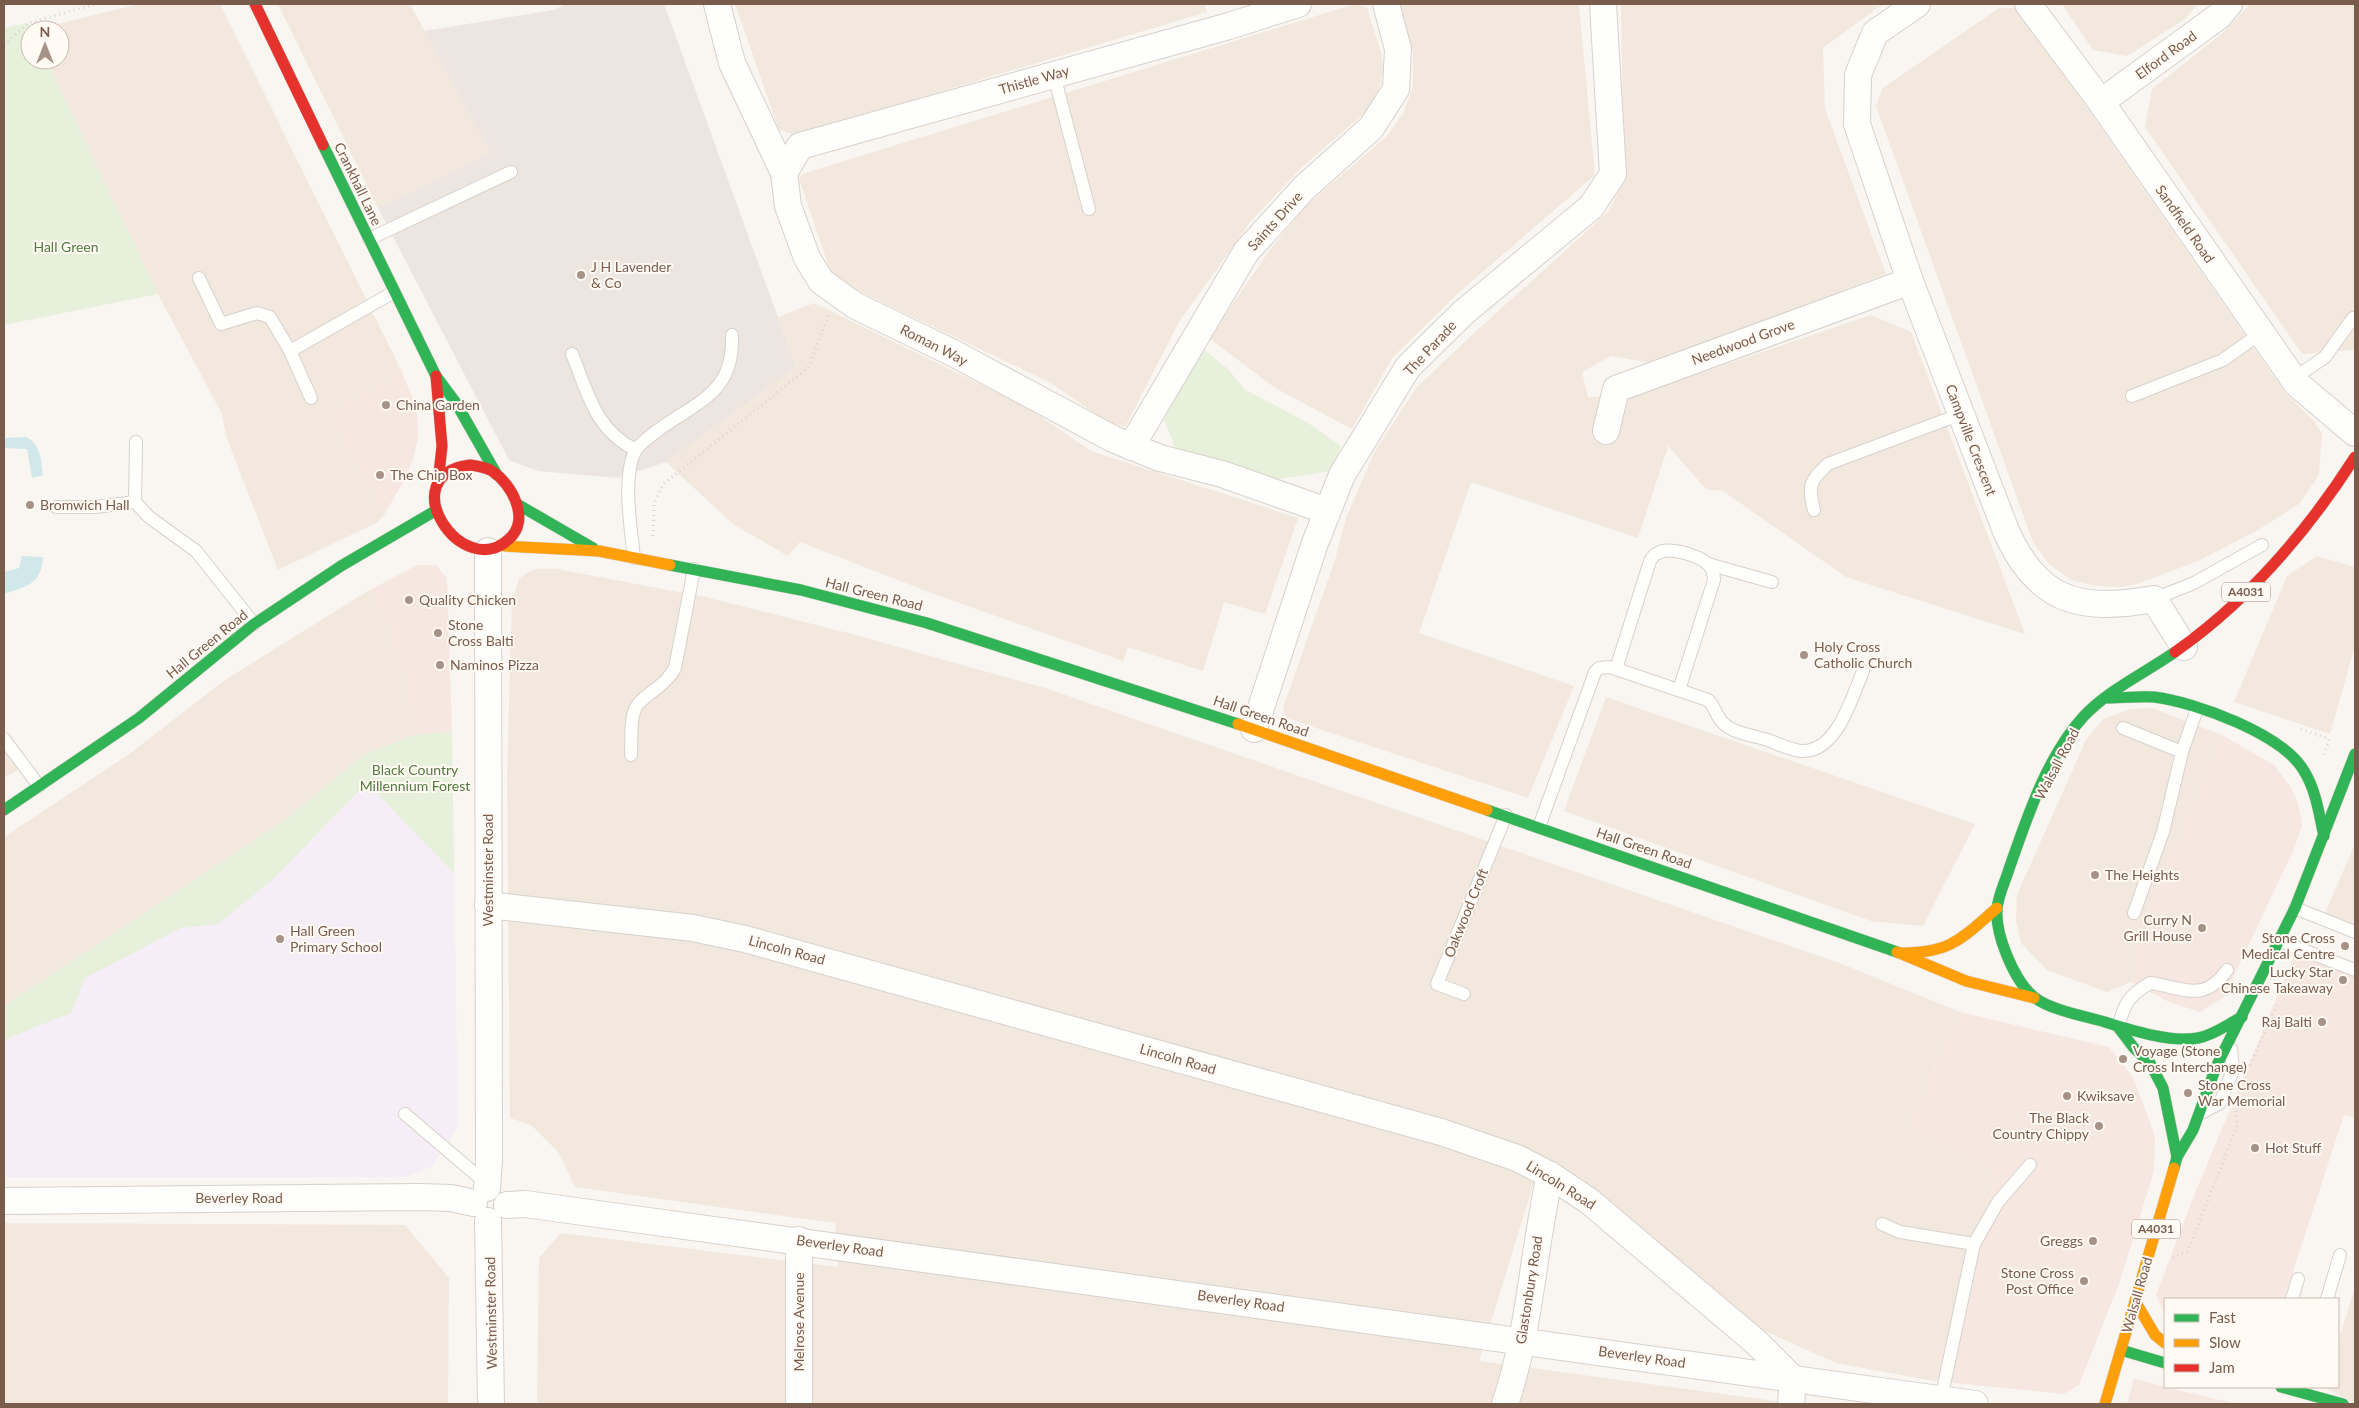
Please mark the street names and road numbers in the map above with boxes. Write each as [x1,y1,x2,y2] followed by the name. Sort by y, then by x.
[2132,27,2200,82] street label: Elford Road
[997,61,1072,98] street label: Thistle Way
[331,139,386,228] street label: Crankhall Lane
[2152,181,2219,266] street label: Sandfield Road
[1244,188,1306,254] street label: Saints Drive
[1689,315,1797,368] street label: Needwood Grove
[1400,317,1459,379] street label: The Parade
[898,320,972,369] street label: Roman Way
[1942,382,2001,498] street label: Campville Crescent
[824,573,925,614] street label: Hall Green Road
[2222,582,2270,602] road number: A4031
[163,606,251,682] street label: Hall Green Road
[1211,691,1311,740] street label: Hall Green Road
[2031,725,2082,802] street label: Walsall Road
[479,814,496,926] street label: Westminster Road
[1594,823,1694,872] street label: Hall Green Road
[1440,865,1491,960] street label: Oakwood Croft
[747,931,827,968] street label: Lincoln Road
[1138,1040,1218,1078] street label: Lincoln Road
[1523,1157,1599,1213] street label: Lincoln Road
[195,1189,283,1206] street label: Beverley Road
[2132,1220,2180,1238] road number: A4031
[795,1231,885,1260] street label: Beverley Road
[1512,1235,1545,1345] street label: Glastonbury Road
[2118,1255,2155,1335] street label: Walsall Road
[481,1256,500,1370] street label: Westminster Road
[790,1272,807,1372] street label: Melrose Avenue
[1196,1286,1286,1315] street label: Beverley Road
[1597,1342,1687,1371] street label: Beverley Road

